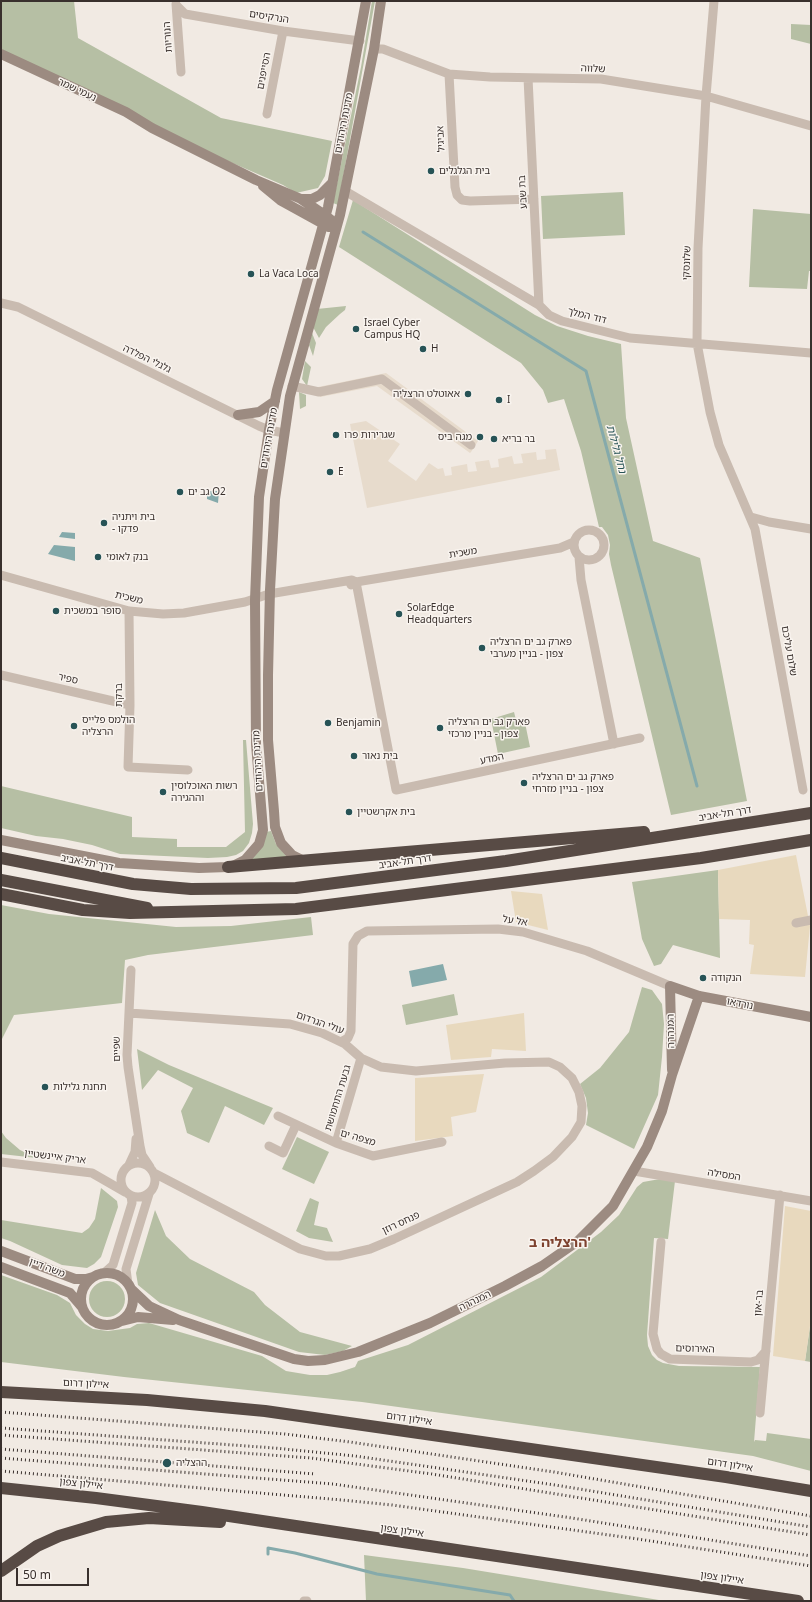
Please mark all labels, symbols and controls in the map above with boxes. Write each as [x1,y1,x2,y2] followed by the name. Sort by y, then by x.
[248,8,290,26] street label: הנרקיסים
[161,21,175,53] street label: הנוריות
[255,51,273,91] street label: הסייפנים
[580,62,606,76] street label: שלווה
[56,76,98,104] street label: נעמי שמר
[332,92,356,154] street label: מדינת היהודים
[434,125,448,153] street label: אביגיל
[439,165,490,177] place label: בית הגלגלים
[426,166,436,176] marker: בית הגלגלים
[516,175,530,209] street label: בת שבע
[680,245,694,281] street label: שלונסקי
[259,268,319,280] place label: La Vaca Loca
[246,269,256,279] marker: La Vaca Loca
[566,305,608,327] street label: דוד המלך
[364,317,420,340] place label: Israel Cyber Campus HQ
[351,324,361,334] marker: Israel Cyber Campus HQ
[121,342,173,376] street label: גלגלי הפלדה
[431,343,438,355] place label: H
[418,344,428,354] marker: H
[393,388,460,400] place label: אאוטלט הרצליה
[463,389,473,399] marker: אאוטלט הרצליה
[507,394,510,406] place label: I
[494,395,504,405] marker: I
[258,407,280,469] street label: מדינת היהודים
[603,423,629,475] water label: נחל גלילות
[344,429,395,441] place label: שגרירות פרו
[331,430,341,440] marker: שגרירות פרו
[438,431,472,443] place label: מגה ביס
[475,432,485,442] marker: מגה ביס
[502,433,535,445] place label: בר בריא
[489,434,499,444] marker: בר בריא
[338,466,344,478] place label: E
[325,467,335,477] marker: E
[188,486,226,498] place label: גב ים O2
[175,487,185,497] marker: גב ים O2
[112,511,155,534] place label: בית ויתניה - פדקו
[99,518,109,528] marker: בית ויתניה - פדקו
[448,545,478,561] street label: משכית
[106,551,148,563] place label: בנק לאומי
[93,552,103,562] marker: בנק לאומי
[114,589,144,607] street label: משכית
[407,602,472,626] place label: SolarEdge Headquarters
[64,605,121,617] place label: סופר במשכית
[51,606,61,616] marker: סופר במשכית
[394,609,404,619] marker: SolarEdge Headquarters
[779,625,799,677] street label: שלום עליכם
[490,636,572,660] place label: פארק גב ים הרצליה צפון - בניין מערבי
[477,643,487,653] marker: פארק גב ים הרצליה צפון - בניין מערבי
[57,671,79,687] street label: ספיר
[113,683,125,707] street label: ברקת
[82,714,135,738] place label: הולמס פלייס הרצליה
[448,716,530,740] place label: פארק גב ים הרצליה צפון - בניין מרכזי
[336,717,381,729] place label: Benjamin
[323,718,333,728] marker: Benjamin
[69,721,79,731] marker: הולמס פלייס הרצליה
[435,723,445,733] marker: פארק גב ים הרצליה צפון - בניין מרכזי
[250,730,266,792] street label: מדינת היהודים
[362,750,398,762] place label: בית נאור
[349,751,359,761] marker: בית נאור
[479,751,505,767] street label: המדע
[532,771,614,794] place label: פארק גב ים הרצליה צפון - בניין מזרחי
[519,778,529,788] marker: פארק גב ים הרצליה צפון - בניין מזרחי
[171,780,238,804] place label: רשות האוכלוסין וההגירה
[158,787,168,797] marker: רשות האוכלוסין וההגירה
[698,804,752,824] street label: דרך תל-אביב
[357,806,415,818] place label: בית אקרשטיין
[344,807,354,817] marker: בית אקרשטיין
[60,852,114,874] street label: דרך תל-אביב
[378,852,432,872] street label: דרך תל-אביב
[502,913,528,929] street label: אל על
[711,972,742,984] place label: הנקודה
[698,973,708,983] marker: הנקודה
[726,996,754,1012] street label: נורדאו
[294,1009,346,1037] street label: עולי הגרדום
[665,1014,677,1048] street label: המנהרה
[111,1036,123,1062] street label: שפיים
[322,1064,354,1132] street label: גבעת התחמושת
[53,1081,107,1093] place label: תחנת גלילות
[40,1082,50,1092] marker: תחנת גלילות
[339,1127,377,1149] street label: מצפה ים
[24,1147,86,1167] street label: אריק איינשטיין
[707,1166,741,1184] street label: המסילה
[380,1209,422,1237] street label: פנחס רוזן
[529,1235,591,1251] district label: הרצליה ב'
[27,1256,67,1280] street label: משה דיין
[457,1288,493,1314] street label: המנהרה
[752,1289,766,1317] street label: בר-און
[675,1342,715,1356] street label: האירוסים
[63,1377,109,1391] street label: איילון דרום
[385,1410,433,1428] street label: איילון דרום
[706,1455,754,1475] street label: איילון דרום
[161,1457,173,1469] marker: הרצליה
[176,1457,207,1469] place label: הרצליה
[59,1476,103,1492] street label: איילון צפון
[380,1522,424,1540] street label: איילון צפון
[18,1560,91,1586] scale bar
[23,1566,51,1583] text: 50 m
[700,1569,744,1587] street label: איילון צפון

